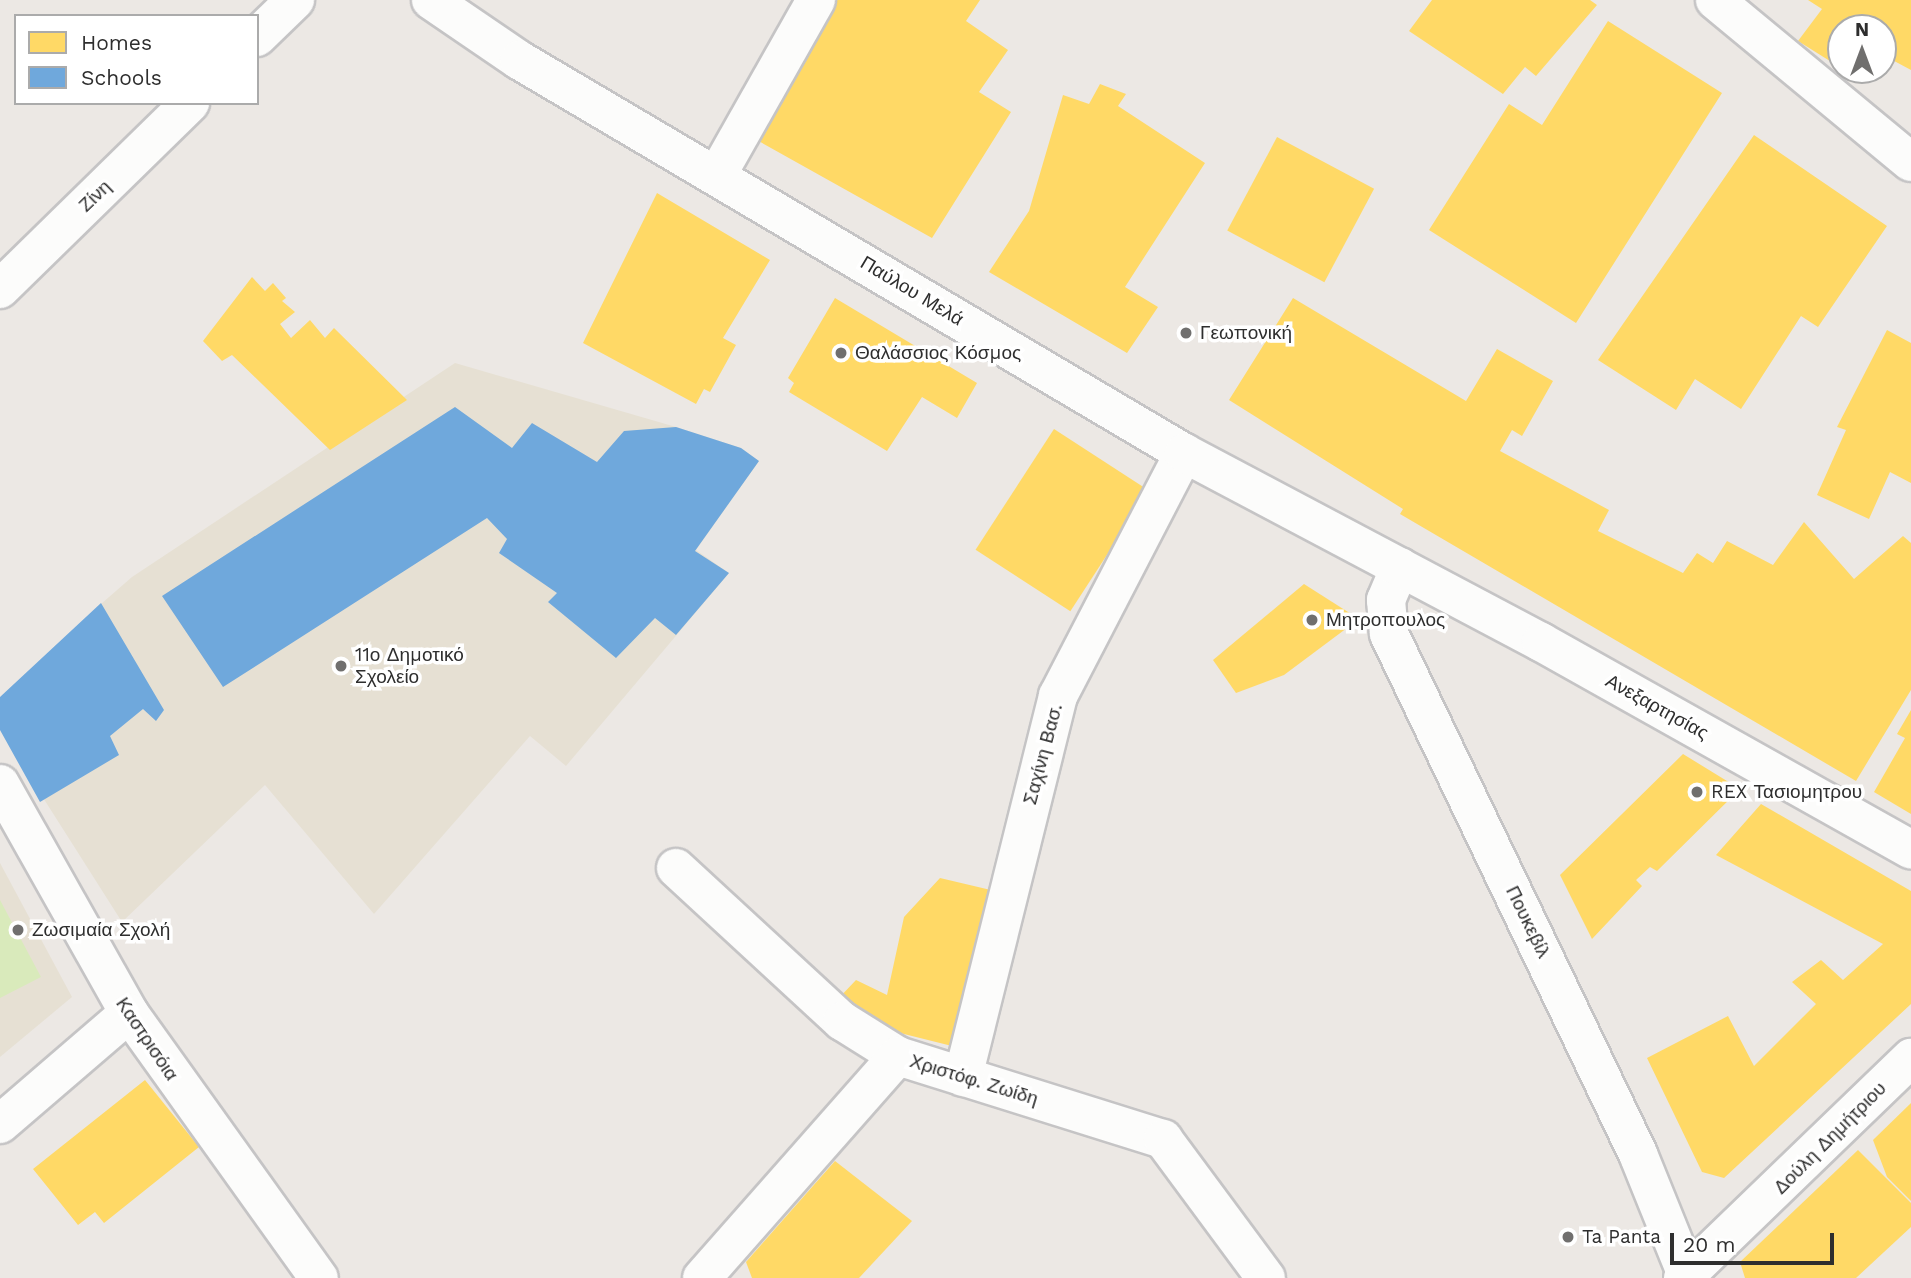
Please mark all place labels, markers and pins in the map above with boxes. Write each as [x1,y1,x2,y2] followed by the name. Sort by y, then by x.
[1200,322,1292,344] place label: Γεωπονική
[1178,325,1194,341] marker: Γεωπονική
[855,342,1021,364] place label: Θαλάσσιος Κόσμος
[833,345,849,361] marker: Θαλάσσιος Κόσμος
[1326,609,1445,631] place label: Μητροπουλος
[1304,612,1320,628] marker: Μητροπουλος
[355,644,464,688] place label: 11ο Δημοτικό Σχολείο
[333,658,349,674] marker: 11ο Δημοτικό Σχολείο
[1711,781,1862,803] place label: REX Τασιομητρου
[1689,784,1705,800] marker: REX Τασιομητρου
[32,919,170,941] place label: Ζωσιμαία Σχολή
[10,922,26,938] marker: Ζωσιμαία Σχολή
[1582,1226,1661,1248] place label: Ta Panta
[1560,1229,1576,1245] marker: Ta Panta

